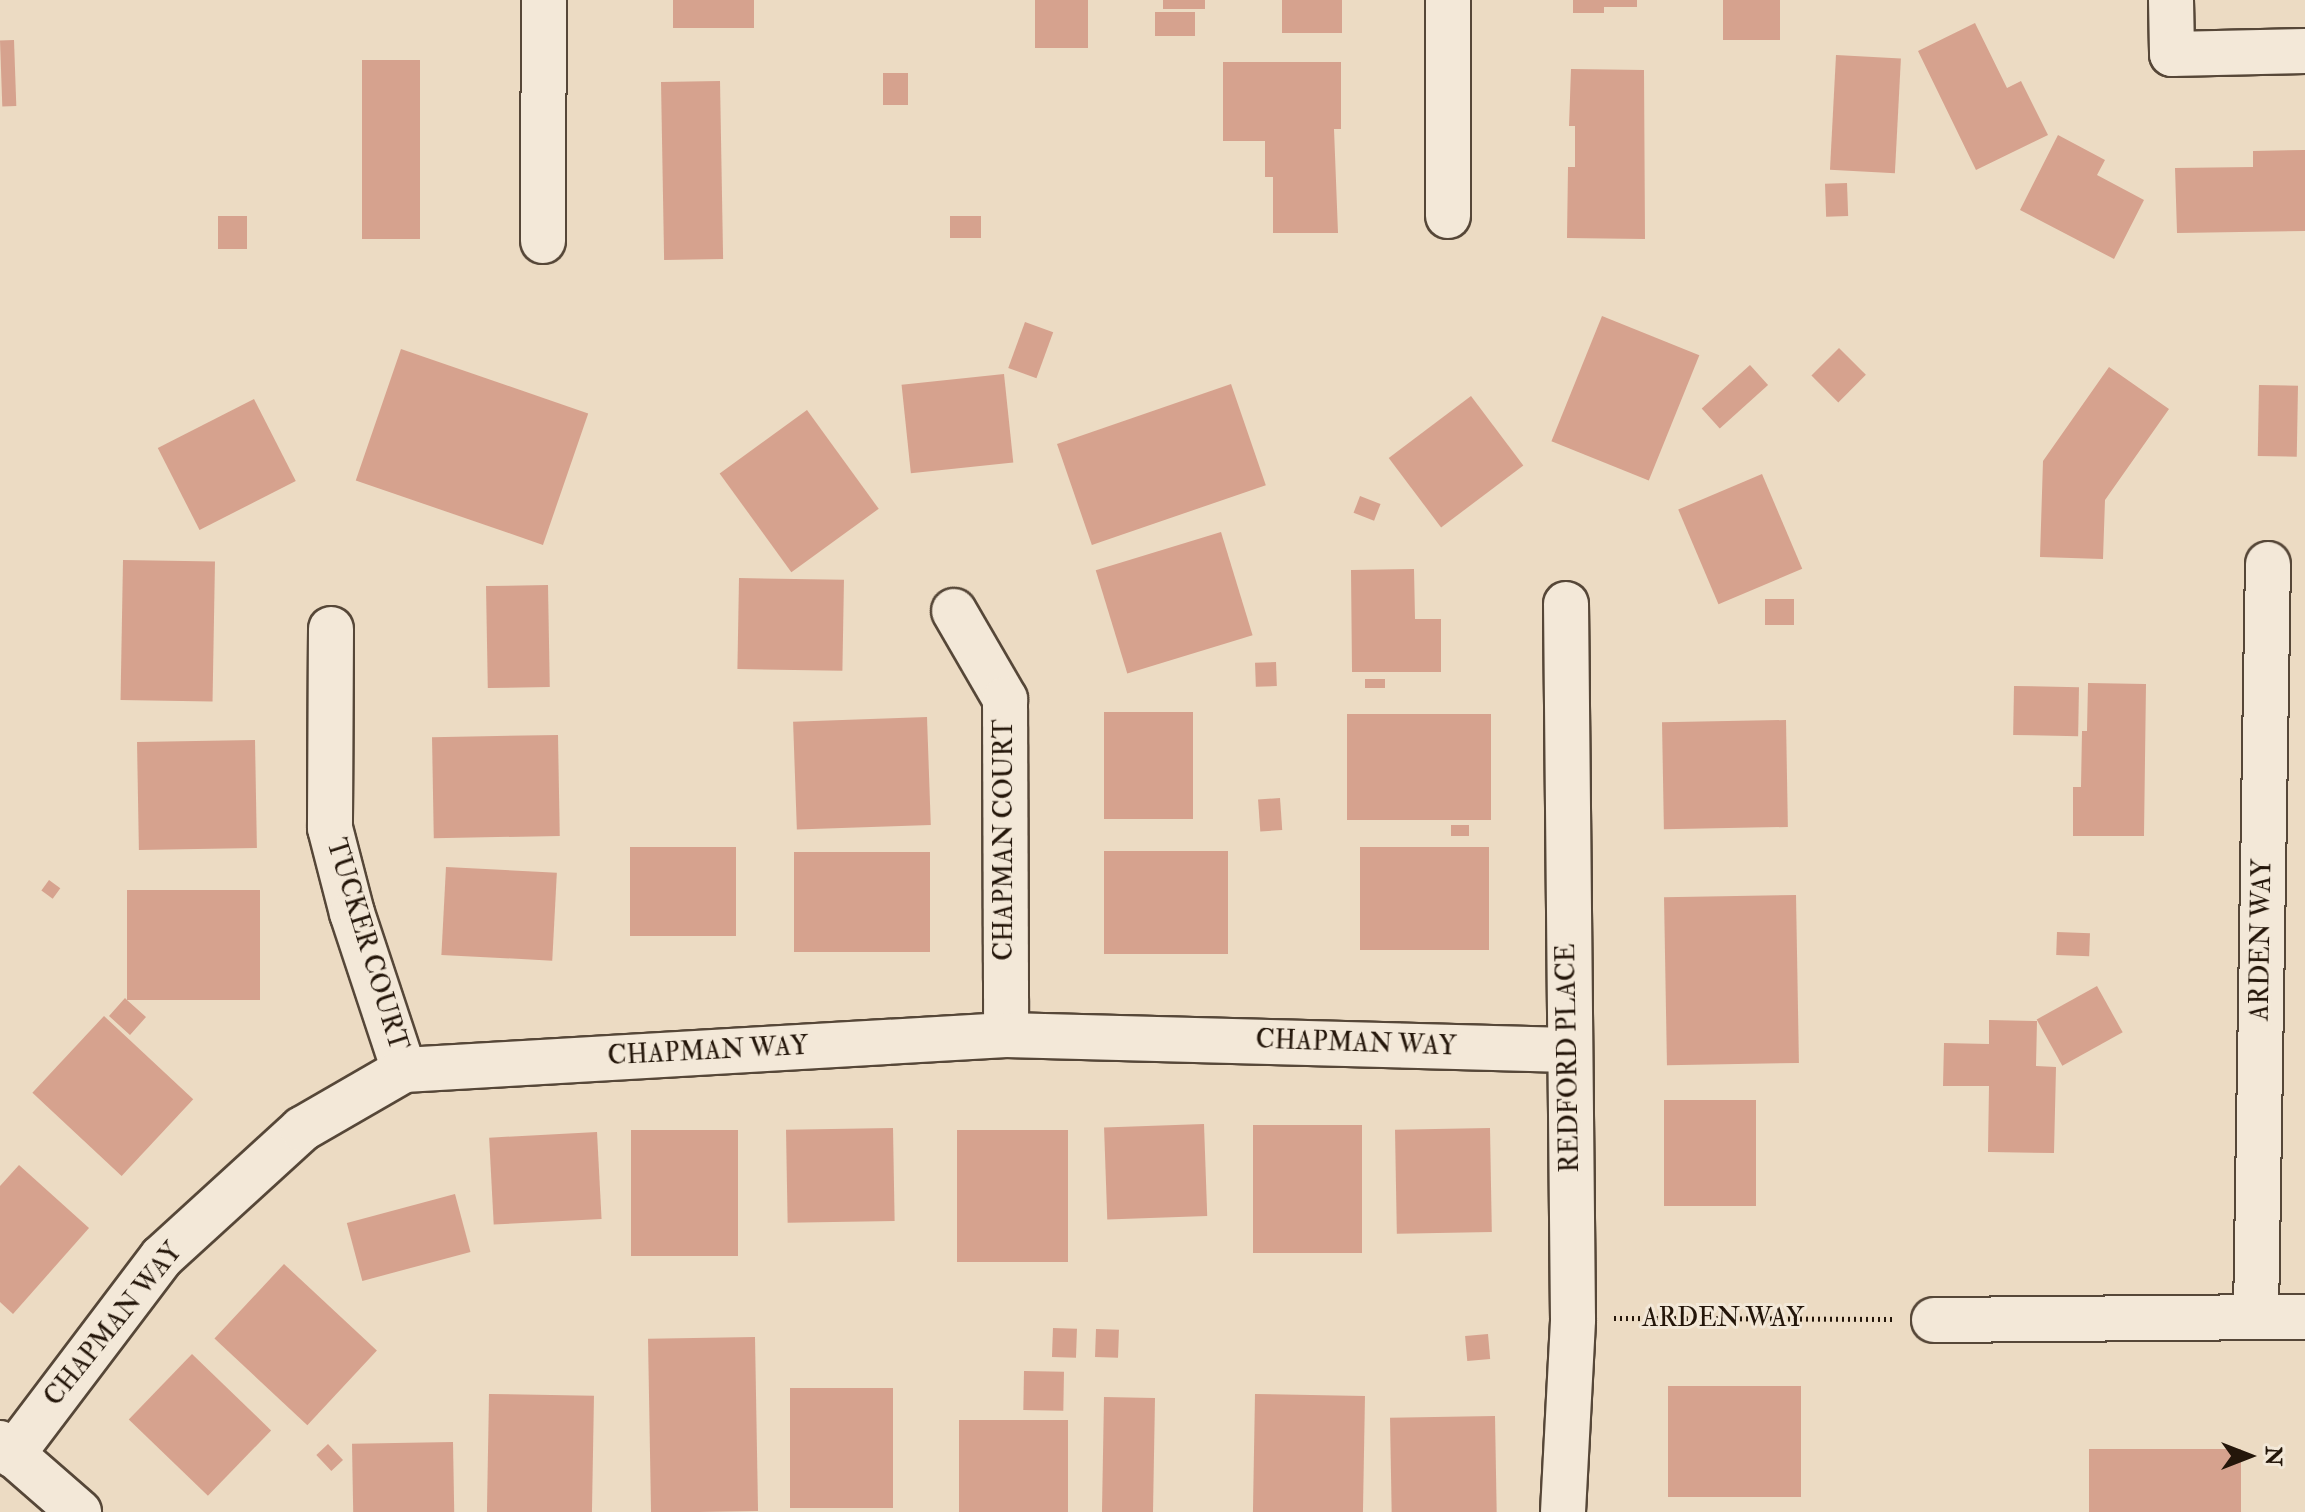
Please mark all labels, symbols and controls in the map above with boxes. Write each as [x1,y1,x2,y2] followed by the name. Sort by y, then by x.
[989,719,1021,961] street label: CHAPMAN COURT
[319,835,413,1055] street label: TUCKER COURT
[2245,859,2279,1021] street label: ARDEN WAY
[1551,943,1587,1173] street label: REDFORD PLACE
[1255,1025,1457,1063] street label: CHAPMAN WAY
[607,1031,809,1073] street label: CHAPMAN WAY
[39,1237,189,1413] street label: CHAPMAN WAY
[1642,1303,1804,1335] street label: ARDEN WAY
[2209,1416,2289,1496] north arrow
[2259,1446,2287,1466] text: N

